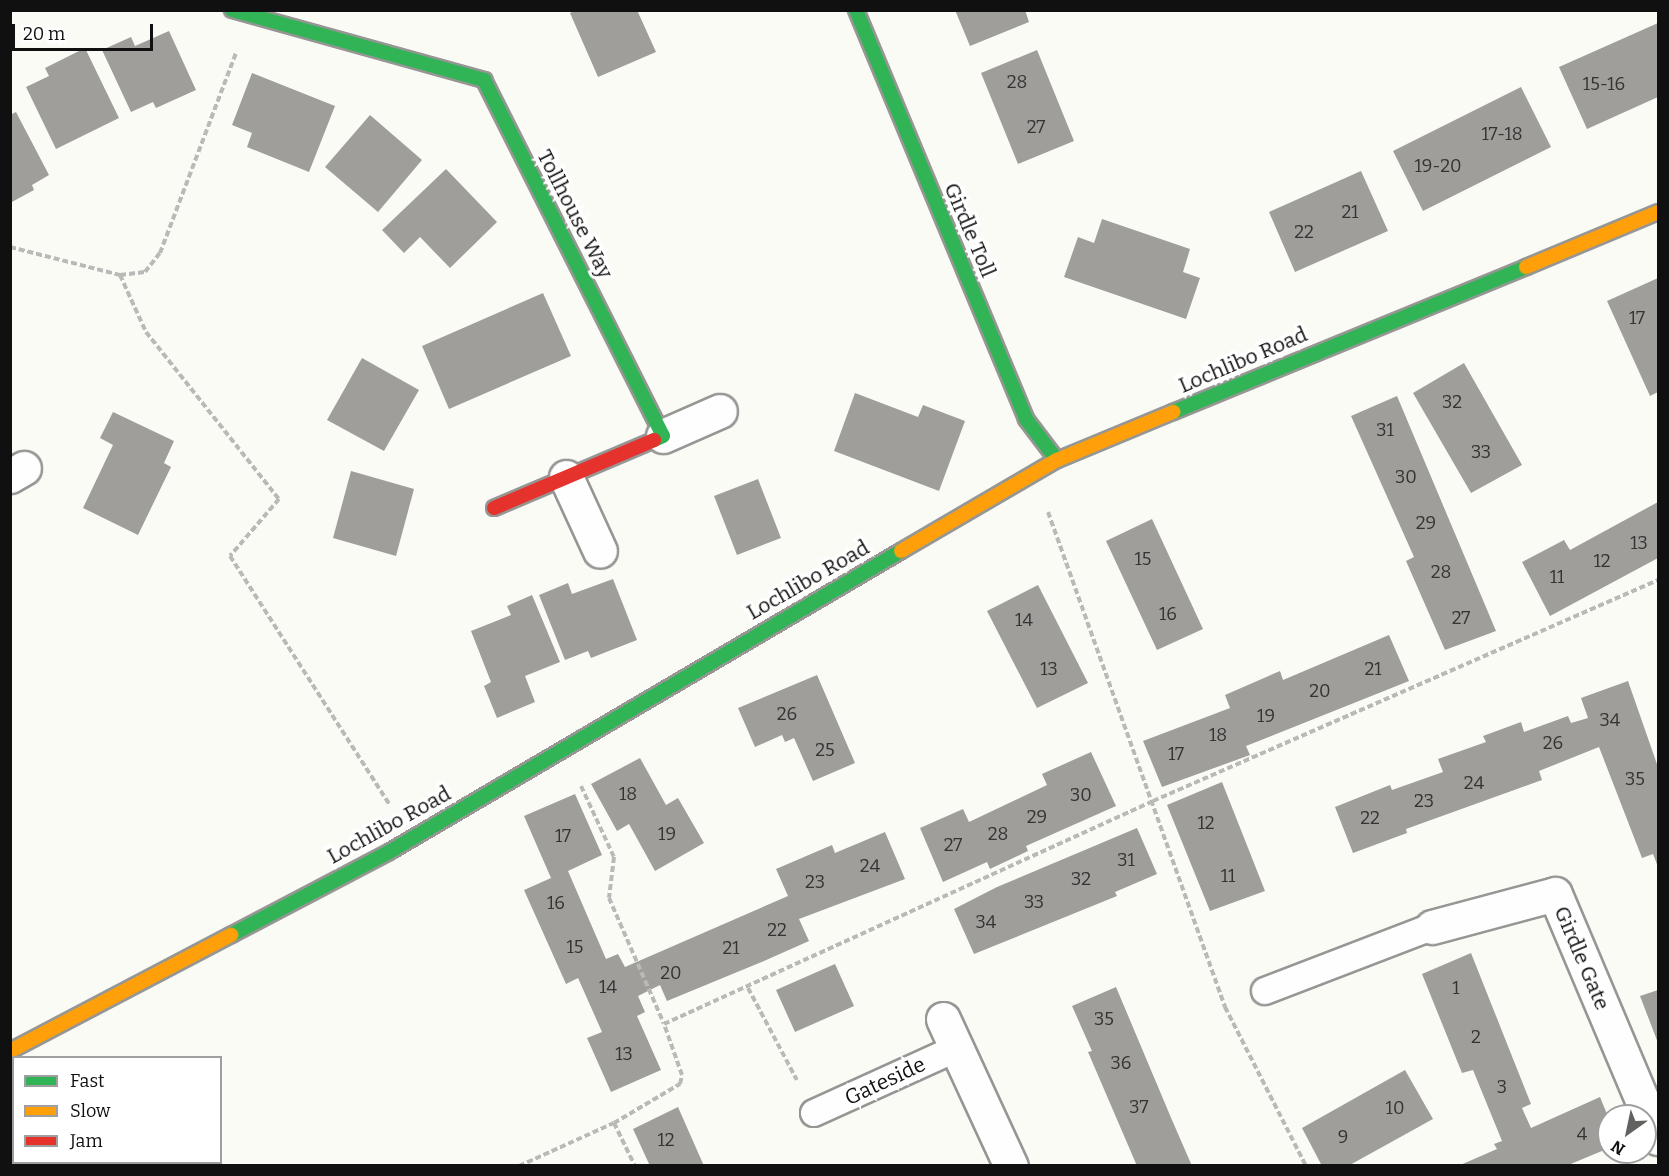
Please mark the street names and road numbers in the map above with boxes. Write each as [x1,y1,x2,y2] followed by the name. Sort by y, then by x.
[532,145,618,283] street label: Tollhouse Way
[939,179,1001,281] street label: Girdle Toll
[1175,322,1311,398] street label: Lochlibo Road
[742,535,874,625] street label: Lochlibo Road
[323,781,455,869] street label: Lochlibo Road
[1549,902,1615,1014] street label: Girdle Gate
[841,1051,929,1111] street label: Gateside

